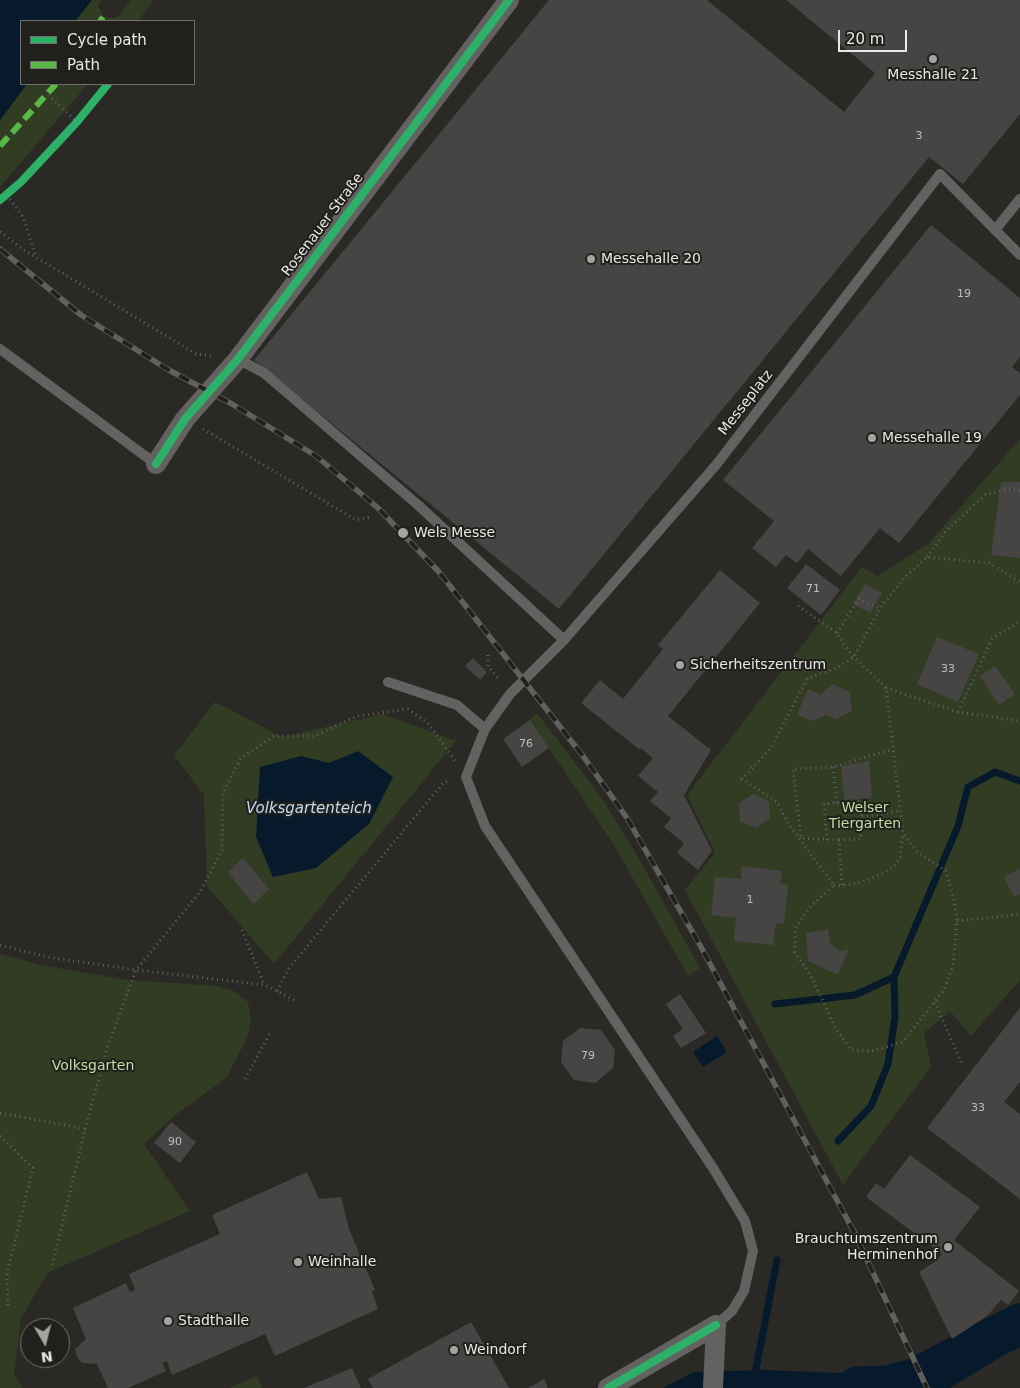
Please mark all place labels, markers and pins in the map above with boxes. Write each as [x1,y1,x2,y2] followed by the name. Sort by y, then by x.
[927,53,939,65] marker: Messhalle 21
[887,67,979,83] place label: Messhalle 21
[601,251,701,267] place label: Messehalle 20
[585,253,597,265] marker: Messehalle 20
[882,430,982,446] place label: Messehalle 19
[866,432,878,444] marker: Messehalle 19
[414,525,495,541] place label: Wels Messe
[396,526,410,540] marker: Wels Messe
[690,657,826,673] place label: Sicherheitszentrum
[674,659,686,671] marker: Sicherheitszentrum
[795,1231,938,1264] place label: Brauchtumszentrum Herminenhof
[942,1241,954,1253] marker: Brauchtumszentrum Herminenhof
[308,1254,376,1270] place label: Weinhalle
[292,1256,304,1268] marker: Weinhalle
[178,1313,249,1329] place label: Stadthalle
[162,1315,174,1327] marker: Stadthalle
[464,1342,527,1358] place label: Weindorf
[448,1344,460,1356] marker: Weindorf

